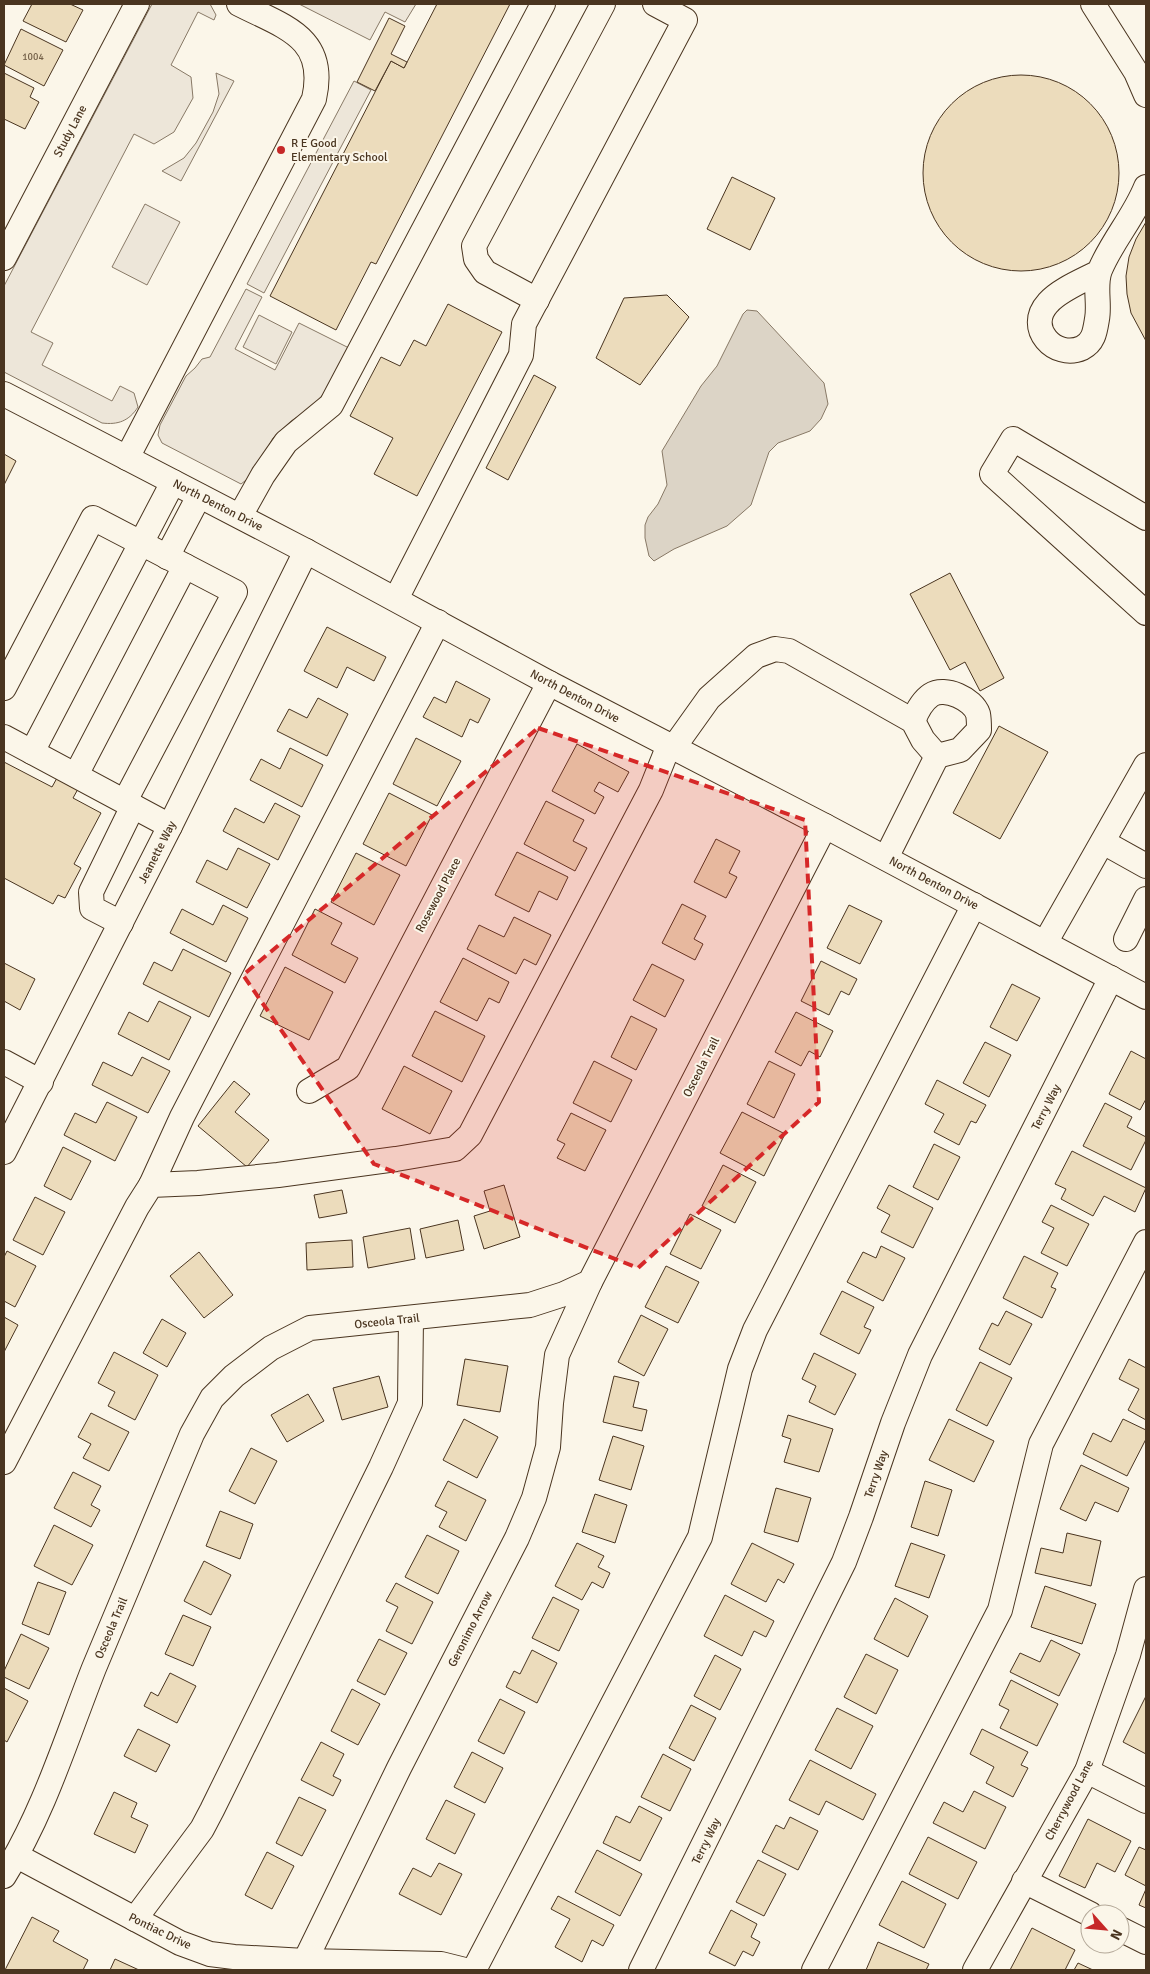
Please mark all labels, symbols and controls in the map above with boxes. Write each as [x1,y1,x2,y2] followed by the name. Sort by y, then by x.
[22,51,44,63] house number: 1004
[50,103,90,160] street label: Study Lane
[291,136,388,165] place label: R E Good Elementary School
[275,144,287,156] marker: R E Good Elementary School
[170,476,265,535] street label: North Denton Drive
[527,667,622,726] street label: North Denton Drive
[135,818,180,886] street label: Jeanette Way
[886,854,981,913] street label: North Denton Drive
[412,855,464,935] street label: Rosewood Place
[680,1034,723,1100] street label: Osceola Trail
[1029,1081,1065,1133] street label: Terry Way
[354,1311,421,1332] street label: Osceola Trail
[861,1448,892,1500] street label: Terry Way
[445,1589,496,1670] street label: Geronimo Arrow
[92,1595,131,1661] street label: Osceola Trail
[1042,1757,1097,1843] street label: Cherrywood Lane
[689,1815,724,1867] street label: Terry Way
[1080,1904,1130,1954] north arrow
[126,1910,194,1953] street label: Pontiac Drive
[1106,1926,1126,1943] text: N

